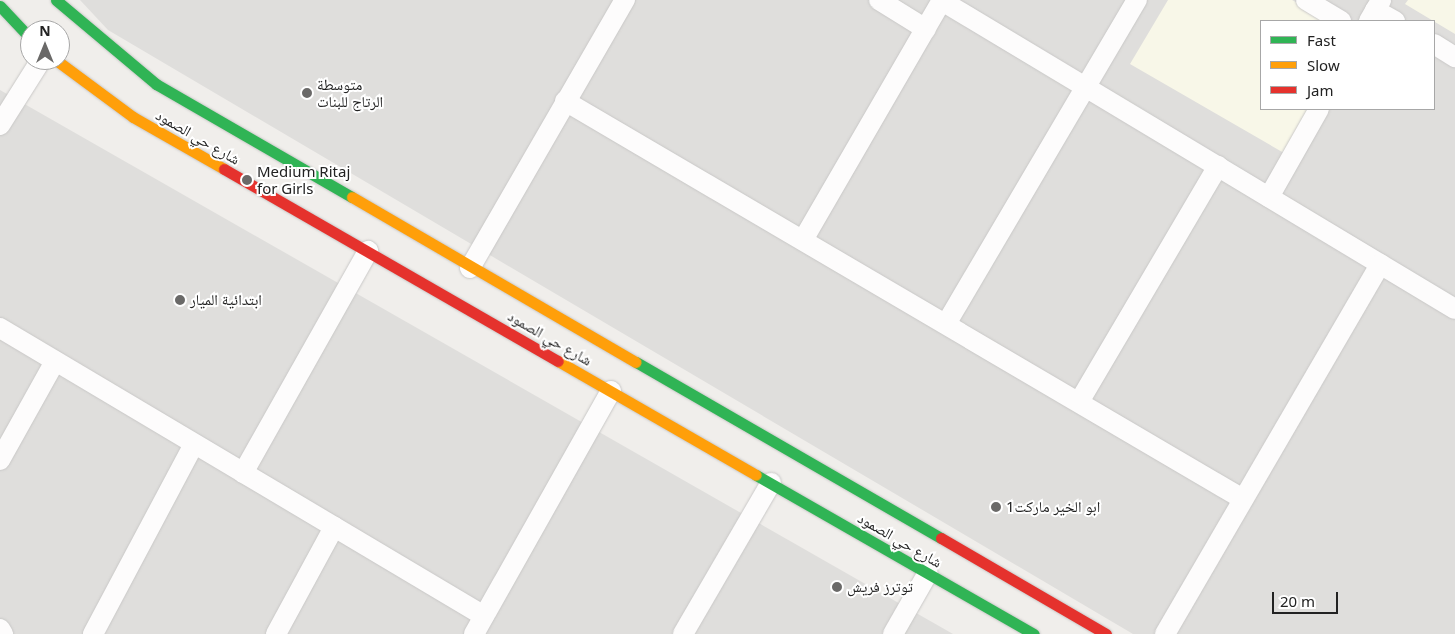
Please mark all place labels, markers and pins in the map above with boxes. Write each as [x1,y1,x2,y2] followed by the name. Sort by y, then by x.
[317,75,383,110] place label: متوسطة الرتاج للبنات
[301,87,313,99] marker: متوسطة الرتاج للبنات
[257,162,350,197] place label: Medium Ritaj for Girls
[241,174,253,186] marker: Medium Ritaj for Girls
[190,291,262,309] place label: ابتدائية الميار
[174,294,186,306] marker: ابتدائية الميار
[1006,498,1100,516] place label: ابو الخير ماركت1
[990,501,1002,513] marker: ابو الخير ماركت1
[847,578,913,596] place label: توترز فريش
[831,581,843,593] marker: توترز فريش

